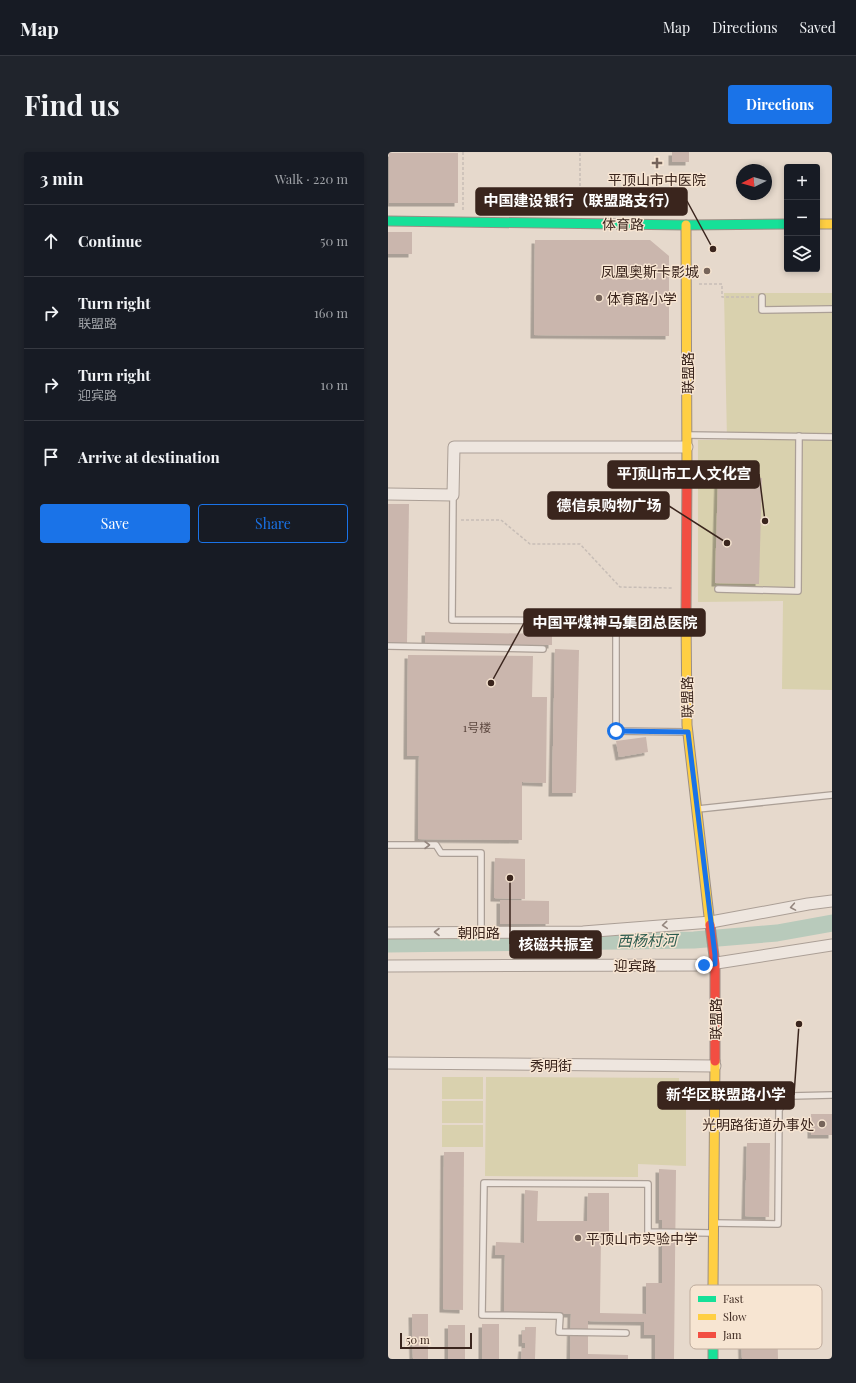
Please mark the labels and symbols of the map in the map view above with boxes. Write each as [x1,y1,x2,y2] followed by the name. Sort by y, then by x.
[651,157,663,169] marker: 平顶山市中医院
[736,164,772,200] north arrow
[608,170,706,189] place label: 平顶山市中医院
[476,188,687,215] callout: 中国建设银行（联盟路支行）
[483,190,679,210] text: 中国建设银行（联盟路支行）
[602,214,644,234] street label: 体育路
[601,262,699,281] place label: 凤凰奥斯卡影城
[702,266,712,276] marker: 凤凰奥斯卡影城
[607,289,677,308] place label: 体育路小学
[594,293,604,303] marker: 体育路小学
[678,352,697,394] street label: 联盟路
[608,461,759,488] callout: 平顶山市工人文化宫
[616,463,752,483] text: 平顶山市工人文化宫
[548,492,669,519] callout: 德信泉购物广场
[556,495,662,515] text: 德信泉购物广场
[524,609,705,636] callout: 中国平煤神马集团总医院
[532,612,698,632] text: 中国平煤神马集团总医院
[677,676,697,718] street label: 联盟路
[463,719,491,735] house number: 1号楼
[607,722,625,740] route start
[424,841,430,849] one-way arrow
[790,902,797,911] one-way arrow
[662,921,668,930] one-way arrow
[458,923,500,942] street label: 朝阳路
[434,928,440,936] one-way arrow
[617,929,680,951] water label: 西杨村河
[510,931,601,958] callout: 核磁共振室
[518,934,594,954] text: 核磁共振室
[614,956,656,975] street label: 迎宾路
[695,956,713,974] route end
[706,998,725,1040] street label: 联盟路
[530,1056,572,1075] street label: 秀明街
[658,1082,794,1109] callout: 新华区联盟路小学
[666,1084,786,1104] text: 新华区联盟路小学
[702,1115,814,1134] place label: 光明路街道办事处
[817,1119,827,1129] marker: 光明路街道办事处
[586,1229,698,1248] place label: 平顶山市实验中学
[573,1233,583,1243] marker: 平顶山市实验中学
[690,1285,822,1349] legend
[723,1291,743,1306] text: Fast
[723,1309,747,1324] text: Slow
[722,1327,742,1342] text: Jam
[400,1331,472,1350] scale bar

